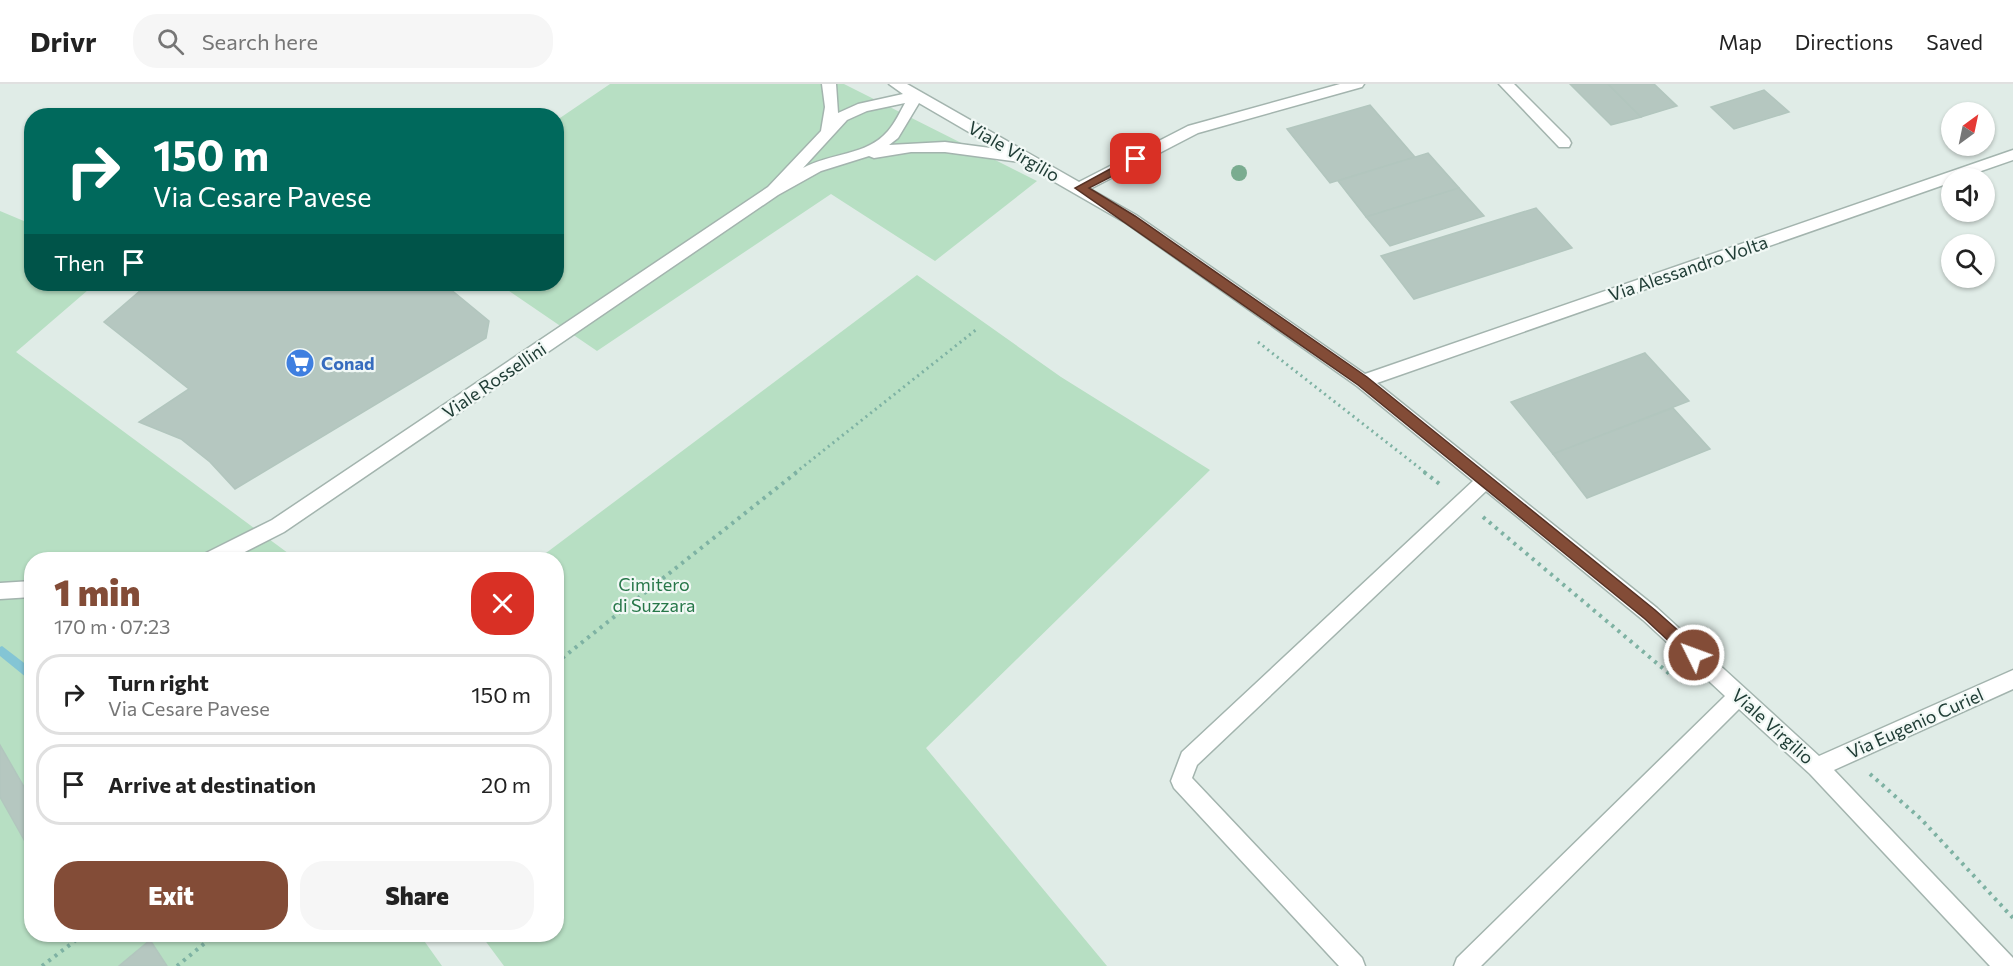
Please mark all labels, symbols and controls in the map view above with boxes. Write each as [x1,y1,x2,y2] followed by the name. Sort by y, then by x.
[133,14,553,68] search box
[30,24,97,58] text: Drivr
[154,25,187,58] icon: search
[202,28,318,55] text: Search here
[1719,29,1762,54] text: Map
[1795,29,1893,54] text: Directions
[1926,29,1983,54] text: Saved
[1941,102,1995,156] north arrow
[1941,102,1995,288] map controls
[964,116,1064,186] street label: Viale Virgilio
[153,128,269,180] text: 150 m
[54,132,132,210] icon: right
[1110,133,1161,184] pin
[1119,142,1152,175] icon: arrive
[1941,168,1995,222] button: sound
[153,180,372,213] text: Via Cesare Pavese
[1605,230,1771,306] street label: Via Alessandro Volta
[1941,234,1995,288] button: search
[117,246,150,279] icon: arrive
[54,249,105,276] text: Then
[438,337,550,423] street label: Viale Rossellini
[284,347,316,379] supermarket icon: Conad
[321,352,375,374] place label: Conad
[54,569,140,613] text: 1 min
[471,572,534,635] button: close
[613,573,695,616] park label: Cimitero di Suzzara
[54,614,171,638] text: 170 m · 07:23
[1662,623,1726,687] position arrow
[108,669,209,696] text: Turn right
[57,678,90,711] icon: right
[471,681,531,708] text: 150 m
[1843,683,1987,763] street label: Via Eugenio Curiel
[1728,684,1818,768] street label: Viale Virgilio
[108,696,270,720] text: Via Cesare Pavese
[57,768,90,801] icon: arrive
[108,771,316,798] text: Arrive at destination
[481,771,531,798] text: 20 m
[54,861,288,930] button: Exit
[300,861,534,930] button: Share

